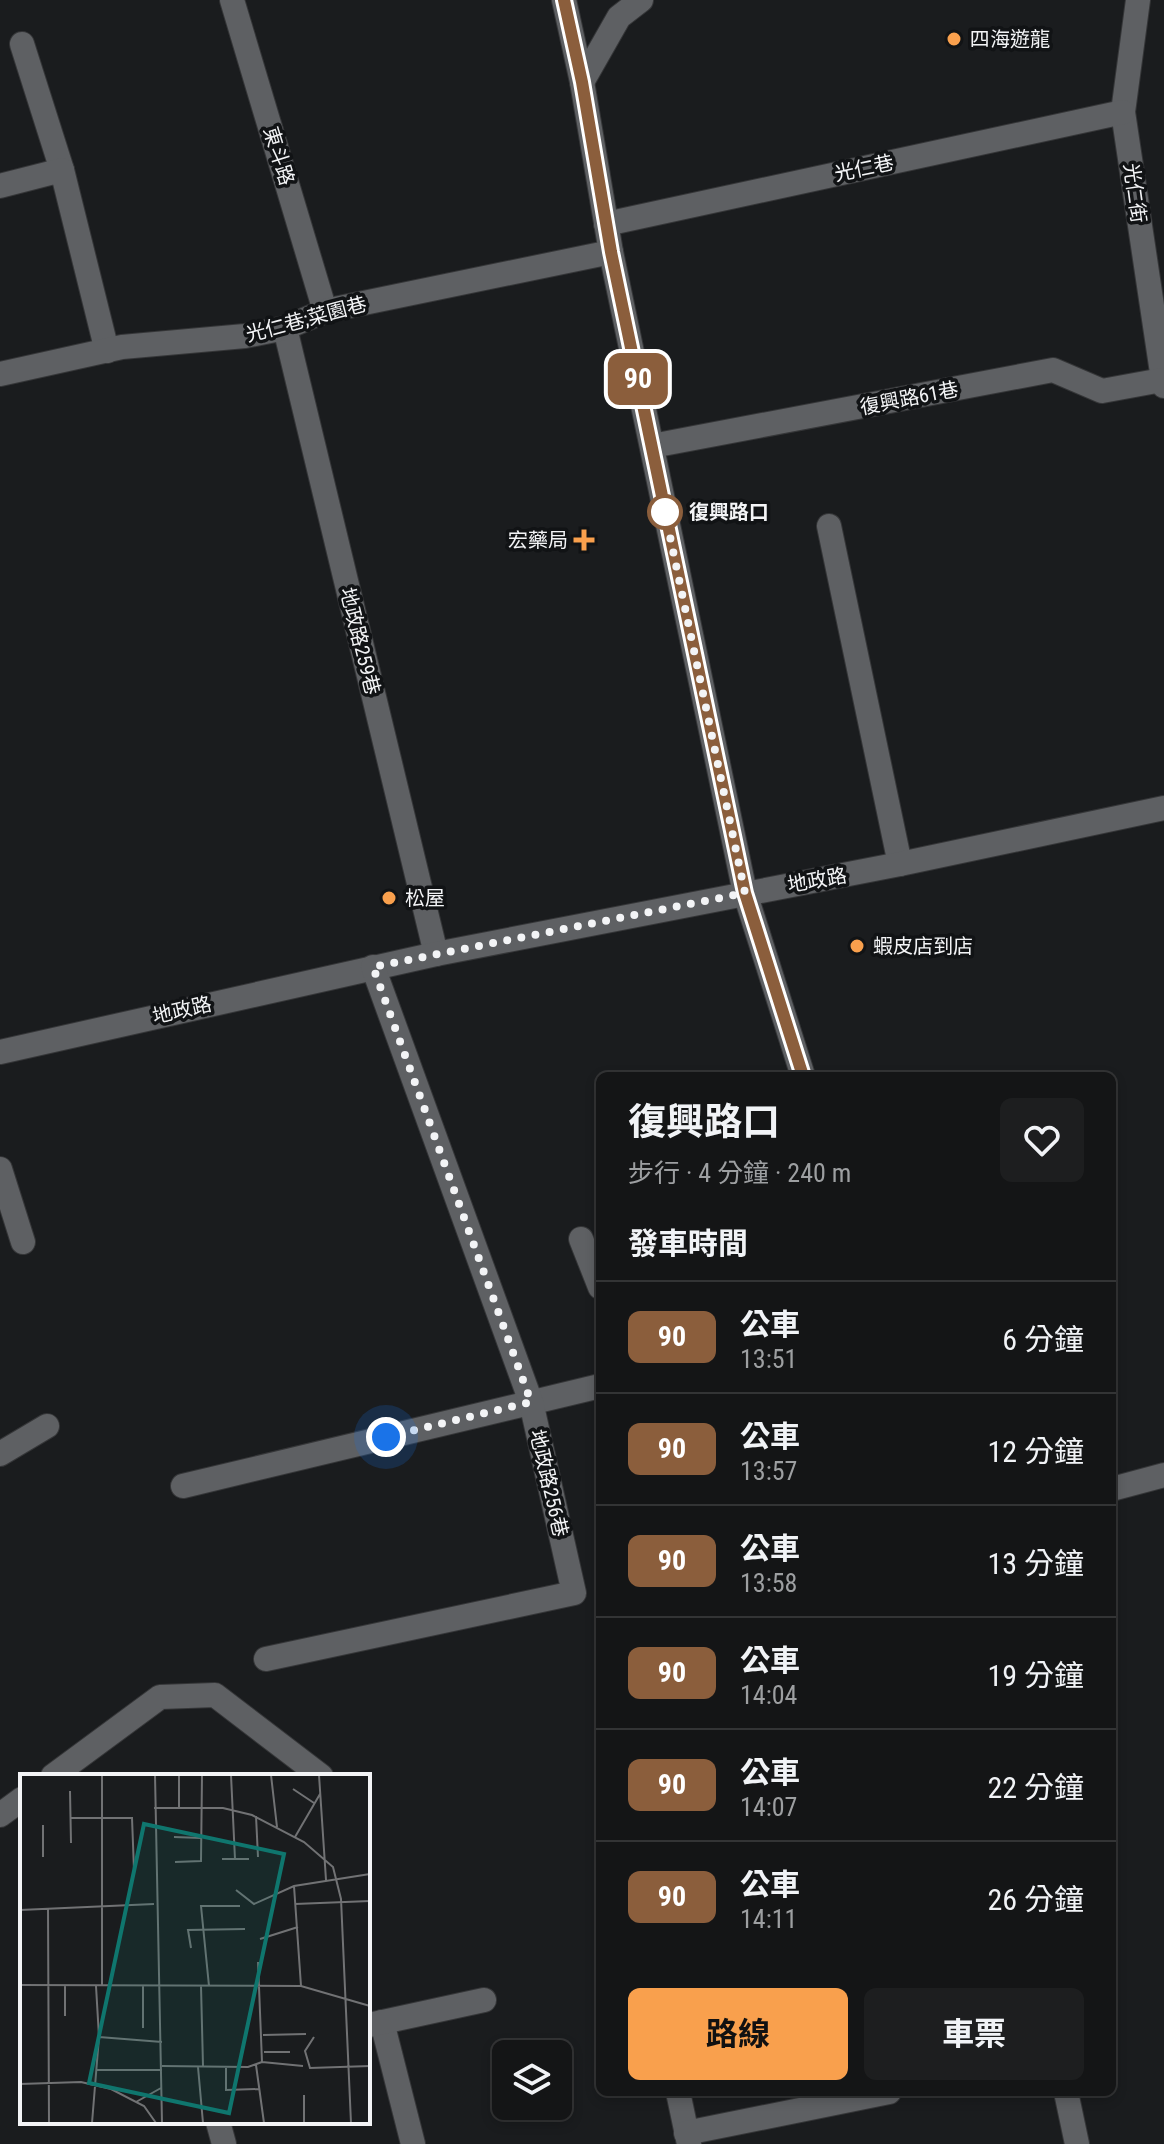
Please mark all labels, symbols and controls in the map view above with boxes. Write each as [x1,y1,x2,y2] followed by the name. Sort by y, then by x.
[970,27,1050,51] place label: 四海遊龍
[945,30,963,48] marker: 四海遊龍
[259,124,299,188] street label: 東斗路
[832,150,896,186] street label: 光仁巷
[1119,162,1151,224] street label: 光仁街
[243,291,369,347] street label: 光仁巷;菜園巷
[602,353,674,405] line badge: 90
[624,362,652,395] text: 90
[858,377,960,419] street label: 復興路61巷
[648,495,682,529] marker: 復興路口
[689,500,769,524] place label: 復興路口
[508,528,568,552] place label: 宏藥局
[575,531,593,549] marker: 宏藥局
[335,585,385,697] street label: 地政路259巷
[785,863,849,897] street label: 地政路
[405,886,445,910] place label: 松屋
[380,889,398,907] marker: 松屋
[873,934,973,958] place label: 蝦皮店到店
[848,937,866,955] marker: 蝦皮店到店
[150,992,214,1028] street label: 地政路
[1000,1098,1084,1182] button: heart
[628,1100,780,1144] text: 復興路口
[628,1158,851,1188] text: 步行 · 4 分鐘 · 240 m
[628,1226,748,1261] text: 發車時間
[740,1307,800,1342] text: 公車
[658,1320,686,1353] text: 90
[1002,1322,1084,1357] text: 6 分鐘
[740,1344,797,1374] text: 13:51
[366,1417,406,1457] your location
[740,1419,800,1454] text: 公車
[525,1427,573,1539] street label: 地政路256巷
[658,1432,686,1465] text: 90
[987,1434,1084,1469] text: 12 分鐘
[740,1456,797,1486] text: 13:57
[740,1531,800,1566] text: 公車
[658,1544,686,1577] text: 90
[987,1546,1084,1581] text: 13 分鐘
[740,1568,797,1598] text: 13:58
[740,1643,800,1678] text: 公車
[658,1656,686,1689] text: 90
[987,1658,1084,1693] text: 19 分鐘
[740,1680,797,1710] text: 14:04
[740,1755,800,1790] text: 公車
[658,1768,686,1801] text: 90
[987,1770,1084,1805] text: 22 分鐘
[20,1774,370,2124] inset map
[740,1792,797,1822] text: 14:07
[740,1867,800,1902] text: 公車
[658,1880,686,1913] text: 90
[987,1882,1084,1917] text: 26 分鐘
[740,1904,797,1934] text: 14:11
[628,1988,848,2080] button: 路線
[864,1988,1084,2080] button: 車票
[492,2040,572,2120] map controls
[492,2040,572,2120] button: layers

